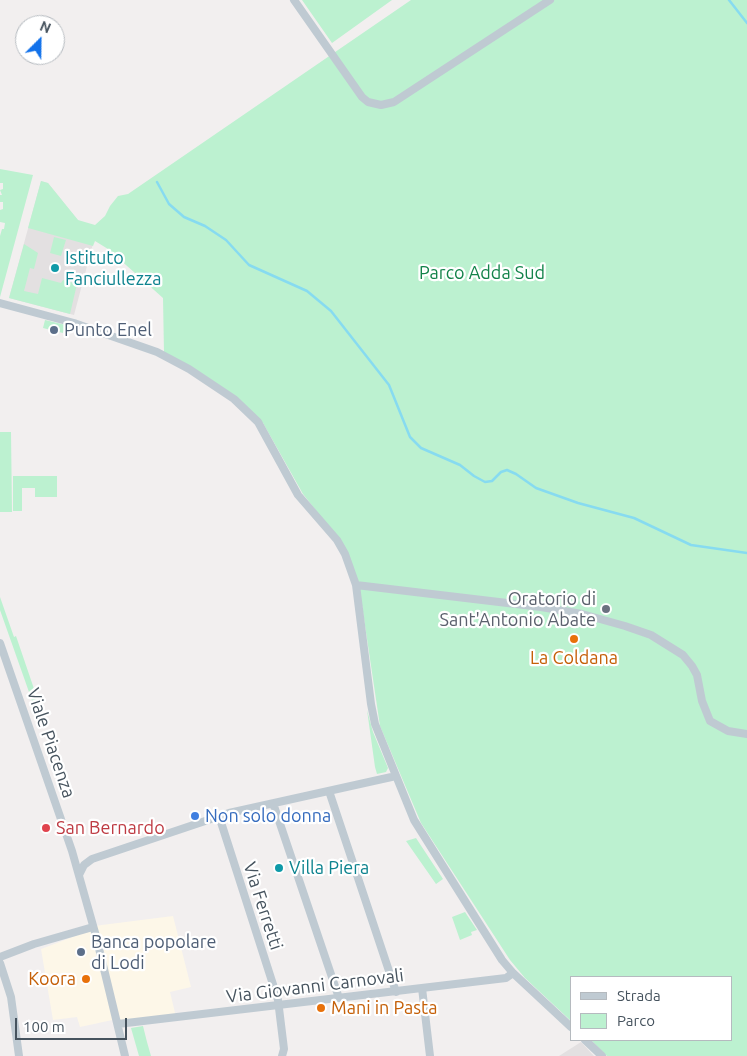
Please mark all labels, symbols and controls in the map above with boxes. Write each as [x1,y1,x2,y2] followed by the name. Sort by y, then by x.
[15,15,65,65] north arrow
[38,18,53,37] text: N
[65,247,161,290] place label: Istituto Fanciullezza
[49,262,61,274] marker: Istituto Fanciullezza
[419,262,545,284] park label: Parco Adda Sud
[64,319,152,341] place label: Punto Enel
[48,324,60,336] marker: Punto Enel
[439,588,596,630] place label: Oratorio di Sant'Antonio Abate
[600,603,612,615] marker: Oratorio di Sant'Antonio Abate
[568,633,580,645] marker: La Coldana
[530,647,618,669] place label: La Coldana
[22,685,80,801] street label: Viale Piacenza
[205,805,331,827] place label: Non solo donna
[189,810,201,822] marker: Non solo donna
[56,817,165,839] place label: San Bernardo
[40,822,52,834] marker: San Bernardo
[289,857,369,879] place label: Villa Piera
[239,859,287,953] street label: Via Ferretti
[273,862,285,874] marker: Villa Piera
[91,931,217,974] place label: Banca popolare di Lodi
[75,946,87,958] marker: Banca popolare di Lodi
[225,964,405,1008] street label: Via Giovanni Carnovali
[28,968,76,990] place label: Koora
[80,973,92,985] marker: Koora
[570,976,732,1041] legend
[617,987,661,1004] text: Strada
[331,997,437,1019] place label: Mani in Pasta
[315,1002,327,1014] marker: Mani in Pasta
[18,1008,130,1040] scale bar
[617,1012,655,1029] text: Parco
[23,1018,65,1035] text: 100 m

